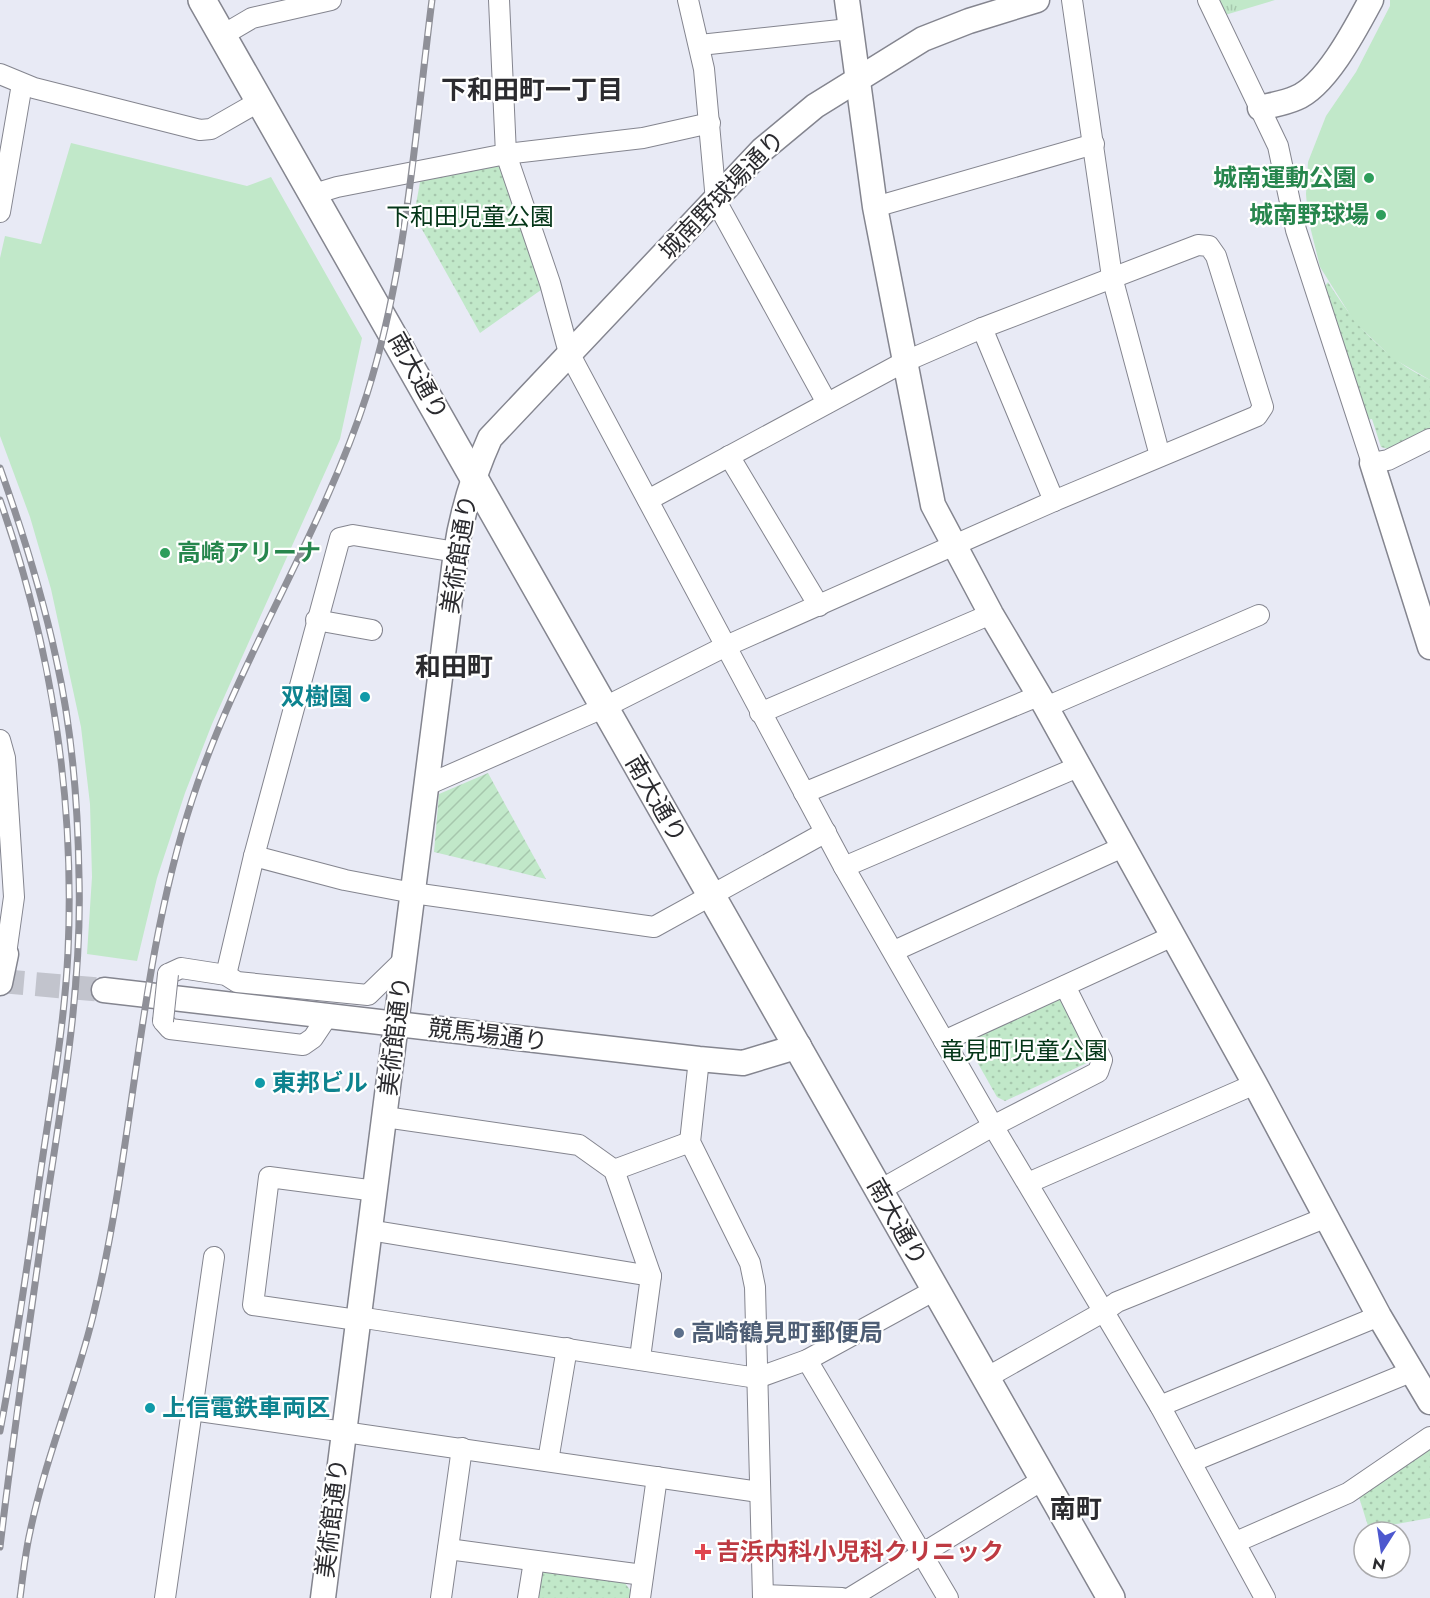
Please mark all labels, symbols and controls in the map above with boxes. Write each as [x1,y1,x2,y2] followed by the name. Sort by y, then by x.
[441,71,623,109] district label: 下和田町一丁目
[651,122,793,267] street label: 城南野球場通り
[1213,160,1357,195] place label: 城南運動公園
[1362,171,1376,185] marker: 城南運動公園
[1249,197,1369,232] place label: 城南野球場
[386,199,554,234] park label: 下和田児童公園
[1374,208,1388,222] marker: 城南野球場
[380,325,457,426] street label: 南大通り
[432,492,485,616] street label: 美術館通り
[177,535,321,570] place label: 高崎アリーナ
[158,546,172,560] marker: 高崎アリーナ
[415,648,493,686] district label: 和田町
[281,679,353,714] place label: 双樹園
[358,690,372,704] marker: 双樹園
[617,748,696,849] street label: 南大通り
[370,974,419,1098] street label: 美術館通り
[426,1010,550,1059] street label: 競馬場通り
[940,1033,1108,1068] park label: 竜見町児童公園
[272,1065,368,1100] place label: 東邦ビル
[253,1076,267,1090] marker: 東邦ビル
[859,1171,936,1272] street label: 南大通り
[691,1315,883,1350] place label: 高崎鶴見町郵便局
[672,1326,686,1340] marker: 高崎鶴見町郵便局
[162,1390,330,1425] place label: 上信電鉄車両区
[143,1401,157,1415] marker: 上信電鉄車両区
[307,1456,356,1580] street label: 美術館通り
[1050,1490,1102,1528] district label: 南町
[1352,1520,1412,1580] north arrow
[716,1534,1004,1569] place label: 吉浜内科小児科クリニック
[694,1543,712,1561] marker: 吉浜内科小児科クリニック
[1370,1552,1388,1577] text: N

